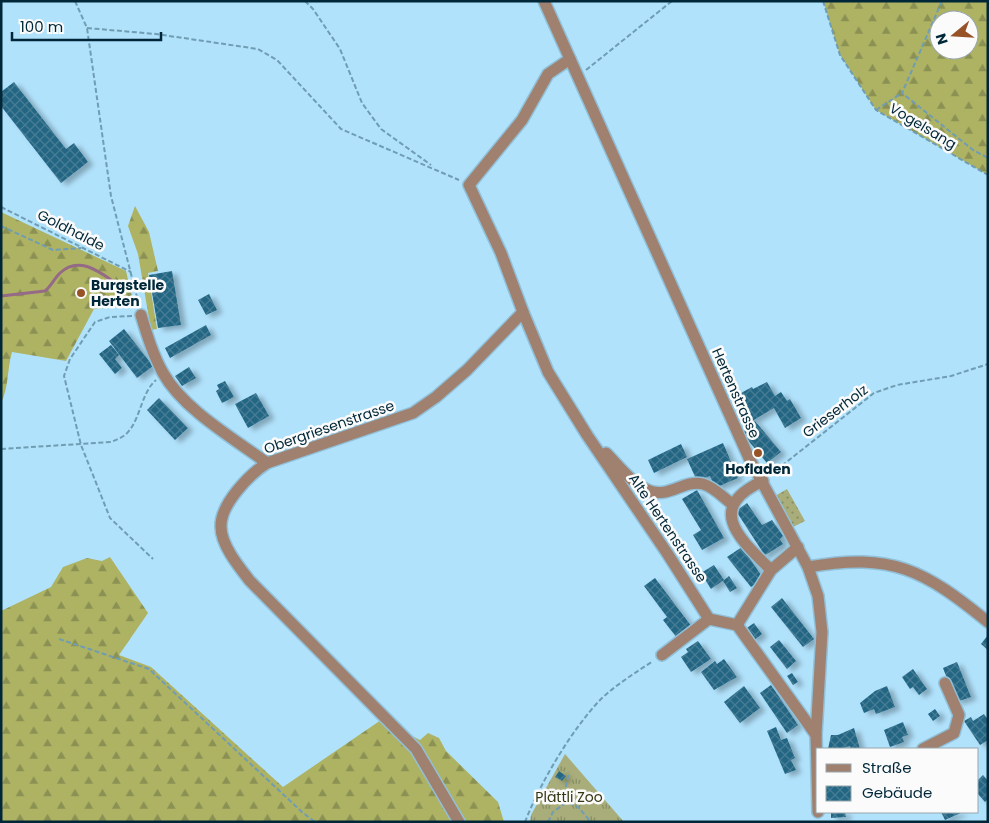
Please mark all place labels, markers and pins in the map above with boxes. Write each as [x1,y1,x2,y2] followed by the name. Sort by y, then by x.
[91,275,165,311] place label: Burgstelle Herten
[75,287,87,299] marker: Burgstelle Herten
[752,447,764,459] marker: Hofladen
[725,459,791,479] place label: Hofladen

